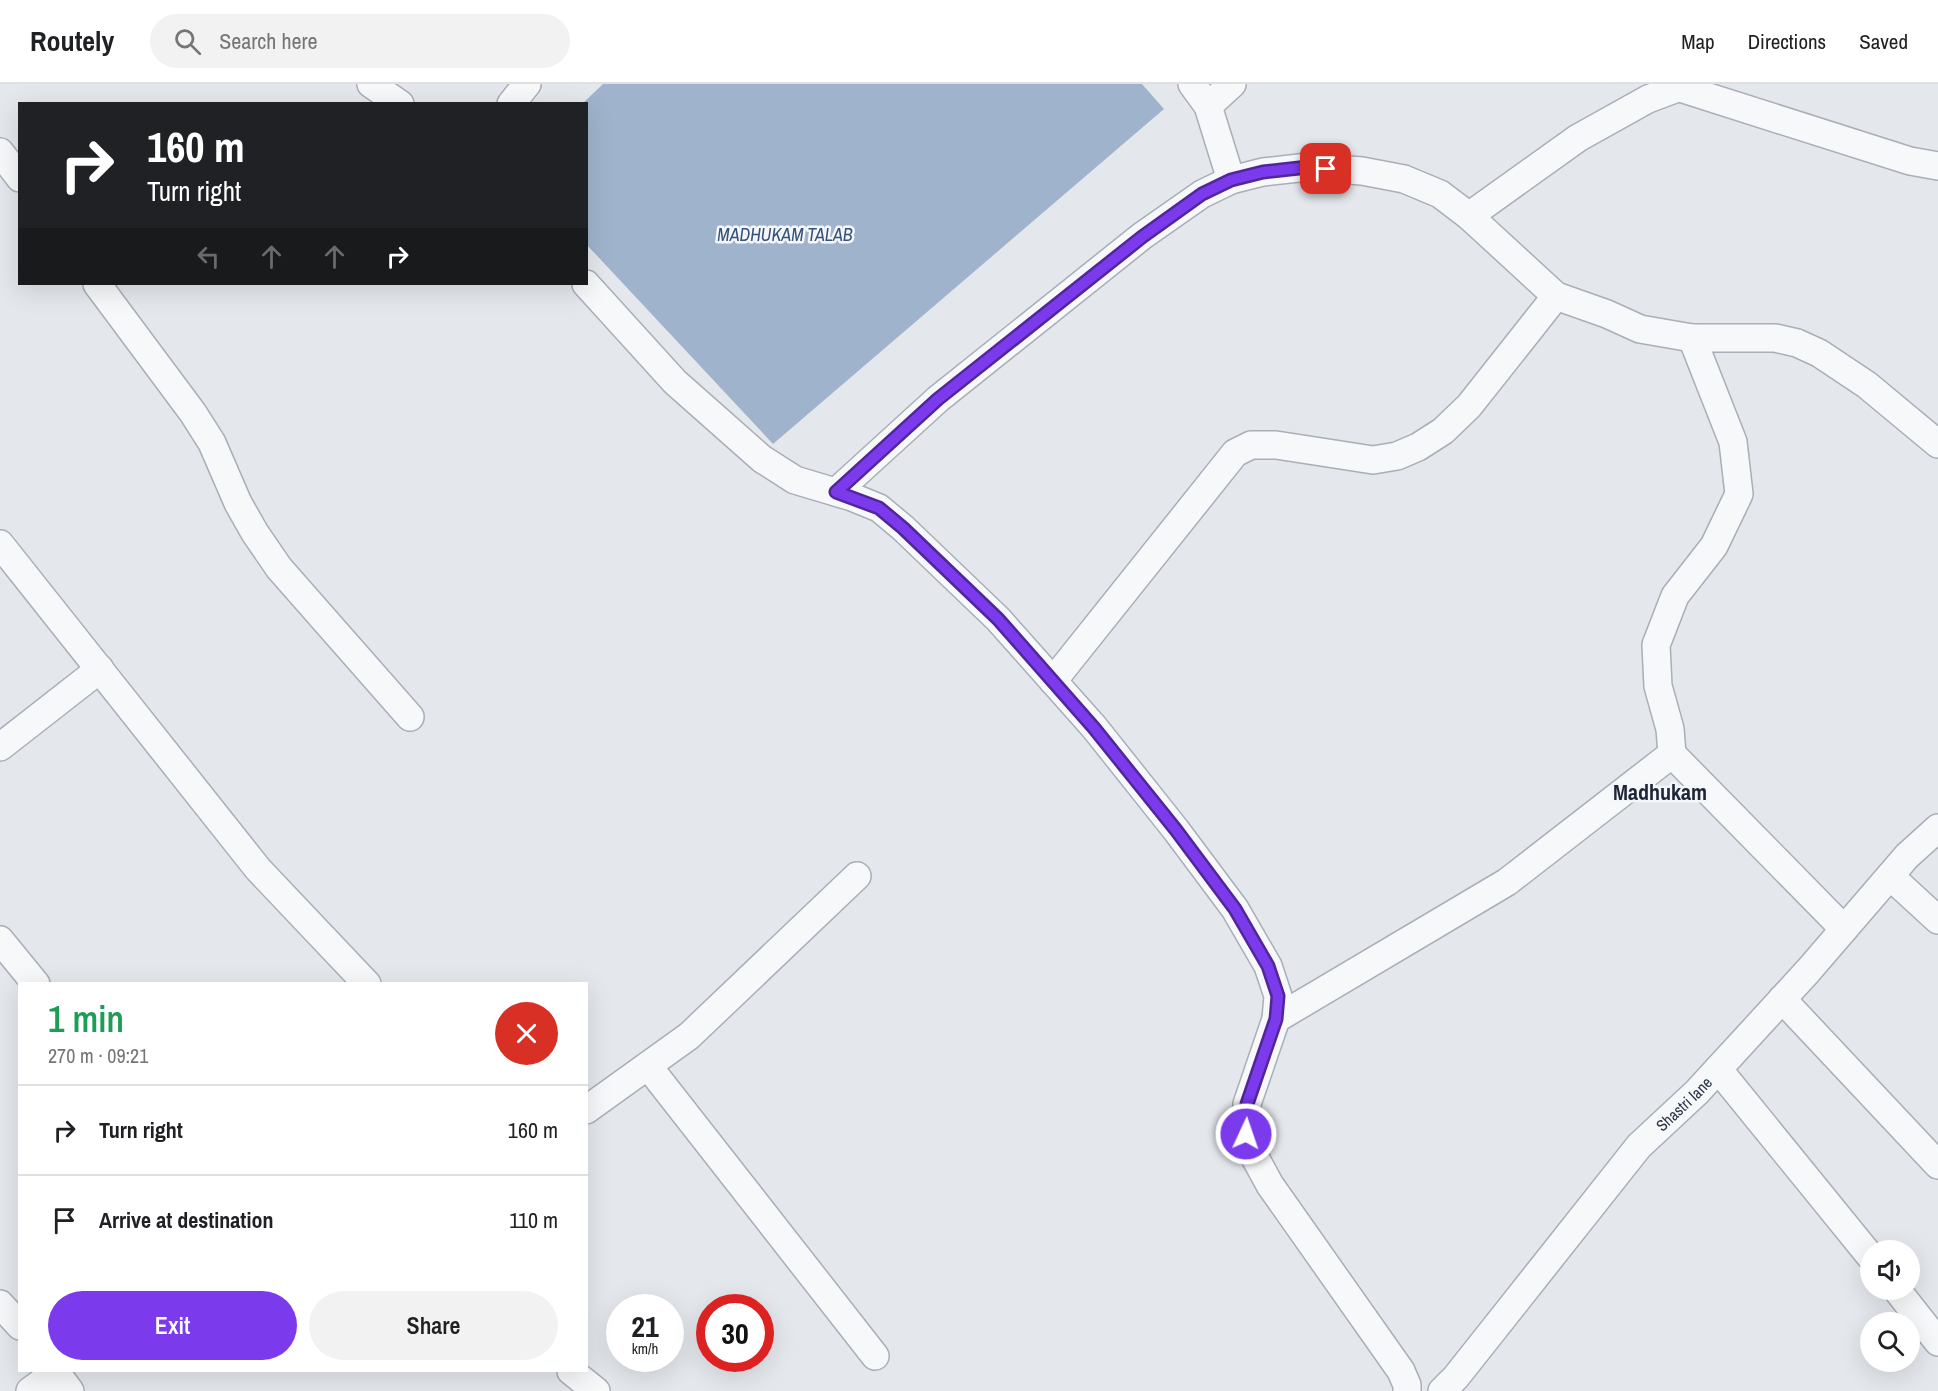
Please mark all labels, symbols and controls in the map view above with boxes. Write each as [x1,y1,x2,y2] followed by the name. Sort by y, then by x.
[150,14,570,68] search box
[30,22,114,60] text: Routely
[171,25,204,58] icon: search
[219,26,317,56] text: Search here
[1681,27,1715,56] text: Map
[1748,27,1826,56] text: Directions
[1859,27,1908,56] text: Saved
[147,119,245,175] text: 160 m
[48,126,126,204] icon: right
[1300,143,1351,194] pin
[1309,152,1342,185] icon: arrive
[147,173,241,209] text: Turn right
[717,222,853,247] water label: MADHUKAM TALAB
[192,240,225,273] icon: left
[255,240,288,273] icon: ahead
[318,240,351,273] icon: ahead
[381,240,414,273] icon: right
[1613,777,1707,807] district label: Madhukam
[48,995,124,1043] text: 1 min
[495,1002,558,1065] button: close
[48,1042,148,1069] text: 270 m · 09:21
[1651,1072,1717,1136] street label: Shastri lane
[1214,1102,1278,1166] position arrow
[48,1114,81,1147] icon: right
[99,1115,183,1145] text: Turn right
[508,1115,558,1145] text: 160 m
[48,1204,81,1237] icon: arrive
[99,1205,273,1235] text: Arrive at destination
[509,1205,558,1235] text: 110 m
[1860,1240,1920,1372] map controls
[1860,1240,1920,1300] button: sound
[48,1291,297,1360] button: Exit
[309,1291,558,1360] button: Share
[696,1294,774,1372] speed limit sign: 30
[631,1306,659,1346] text: 21
[1860,1312,1920,1372] button: search
[632,1338,658,1359] text: km/h

